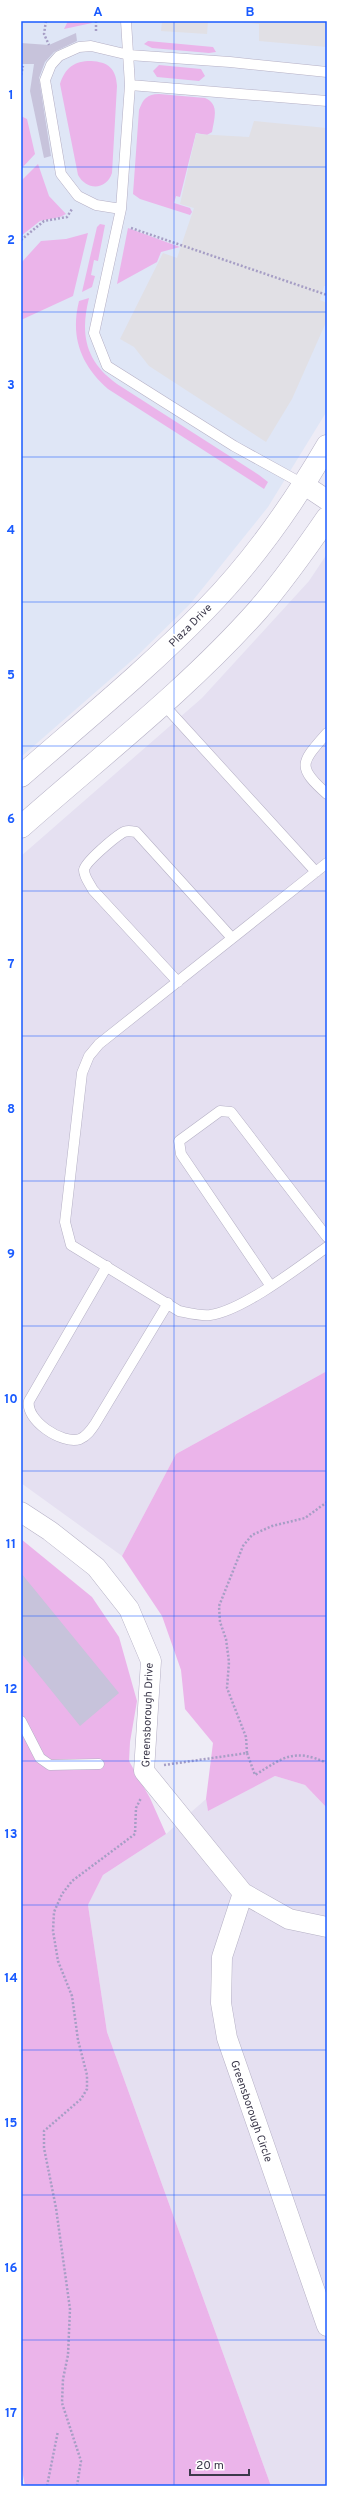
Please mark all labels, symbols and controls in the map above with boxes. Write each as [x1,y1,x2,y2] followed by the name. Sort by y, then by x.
[93,5,103,21] text: A
[246,5,255,21] text: B
[8,88,14,104] text: 1
[7,233,15,249] text: 2
[7,378,15,394] text: 3
[7,523,15,539] text: 4
[166,601,215,650] street label: Plaza Drive
[7,668,15,684] text: 5
[7,812,15,828] text: 6
[8,957,15,973] text: 7
[7,1102,15,1118] text: 8
[7,1247,15,1263] text: 9
[4,1392,18,1408] text: 10
[6,1537,16,1553] text: 11
[139,1662,157,1768] street label: Greensborough Drive
[4,1682,18,1698] text: 12
[5,1827,18,1843] text: 13
[4,1971,18,1987] text: 14
[227,2058,275,2164] street label: Greensborough Circle
[4,2116,18,2132] text: 15
[4,2261,18,2277] text: 16
[5,2406,17,2422] text: 17
[190,2451,249,2477] scale bar
[196,2458,224,2474] text: 20 m

